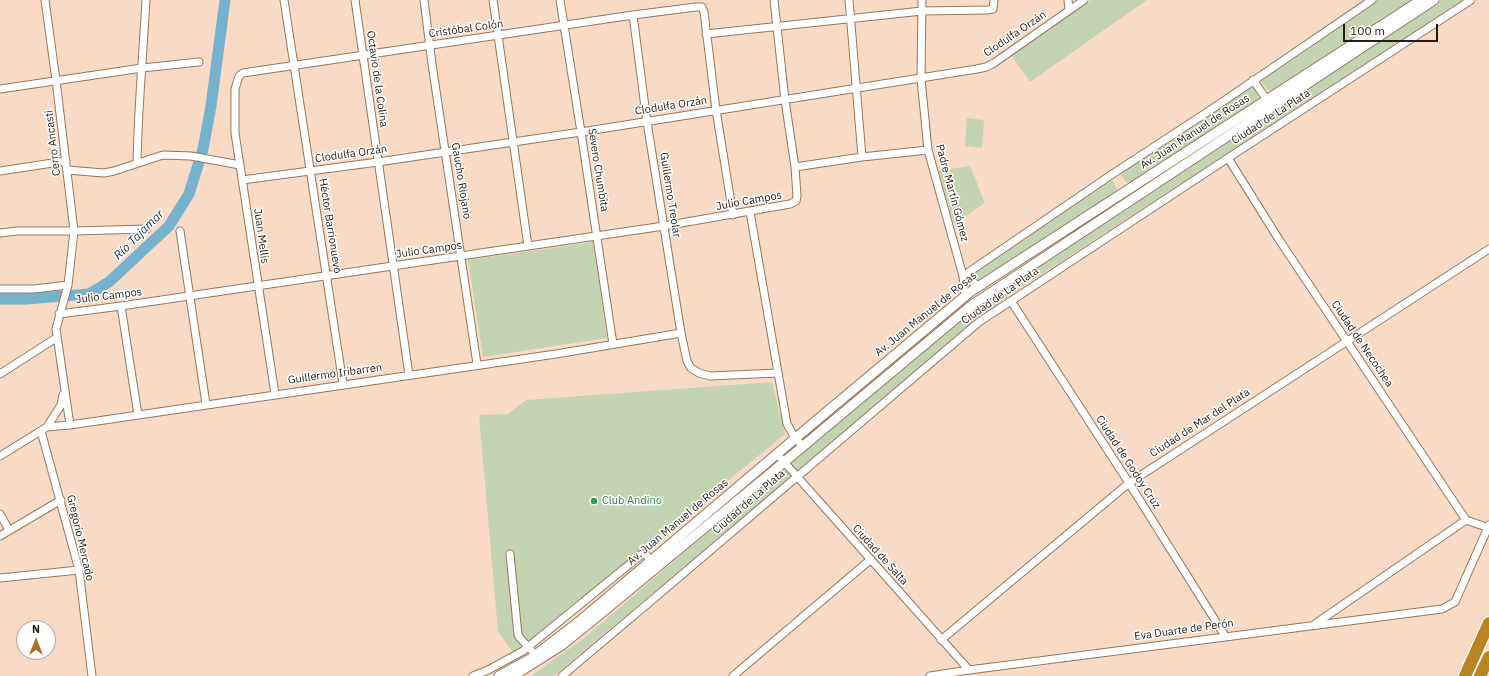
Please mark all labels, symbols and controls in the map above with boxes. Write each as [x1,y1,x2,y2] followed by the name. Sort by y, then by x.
[981,8,1049,60] street label: Clodulfa Orzán
[1345,16,1440,42] scale bar
[428,17,504,41] street label: Cristóbal Colón
[1350,23,1385,38] text: 100 m
[364,30,390,128] street label: Octavio de la Colina
[1229,87,1313,147] street label: Ciudad de La Plata
[1138,92,1252,172] street label: Av. Juan Manuel de Rosas
[634,94,708,118] street label: Clodulfa Orzán
[42,109,64,177] street label: Cerro Ancasti
[585,127,611,213] street label: Severo Chumbita
[314,142,388,166] street label: Clodulfa Orzán
[448,142,474,220] street label: Gaucho Riojano
[933,143,971,243] street label: Padre Martín Gómez
[657,152,683,238] street label: Guillermo Treolar
[316,178,344,274] street label: Héctor Barrionuevo
[715,189,783,213] street label: Julio Campos
[111,207,167,263] water label: Río Tajamar
[251,208,271,264] street label: Juan Mellis
[395,239,463,261] street label: Julio Campos
[959,264,1041,328] street label: Ciudad de La Plata
[872,269,980,359] street label: Av. Juan Manuel de Rosas
[75,285,143,307] street label: Julio Campos
[1328,298,1396,390] street label: Ciudad de Necochea
[287,361,383,387] street label: Guillermo Iribarren
[1147,386,1253,460] street label: Ciudad de Mar del Plata
[1093,413,1163,511] street label: Ciudad de Godoy Cruz
[710,467,788,537] street label: Ciudad de La Plata
[625,476,731,568] street label: Av. Juan Manuel de Rosas
[64,494,96,582] street label: Gregorio Mercado
[602,494,662,508] place label: Club Andino
[589,496,599,506] marker: Club Andino
[849,522,911,588] street label: Ciudad de Salta
[1134,616,1234,644] street label: Eva Duarte de Perón
[16,620,56,660] north arrow
[32,622,40,636] text: N

